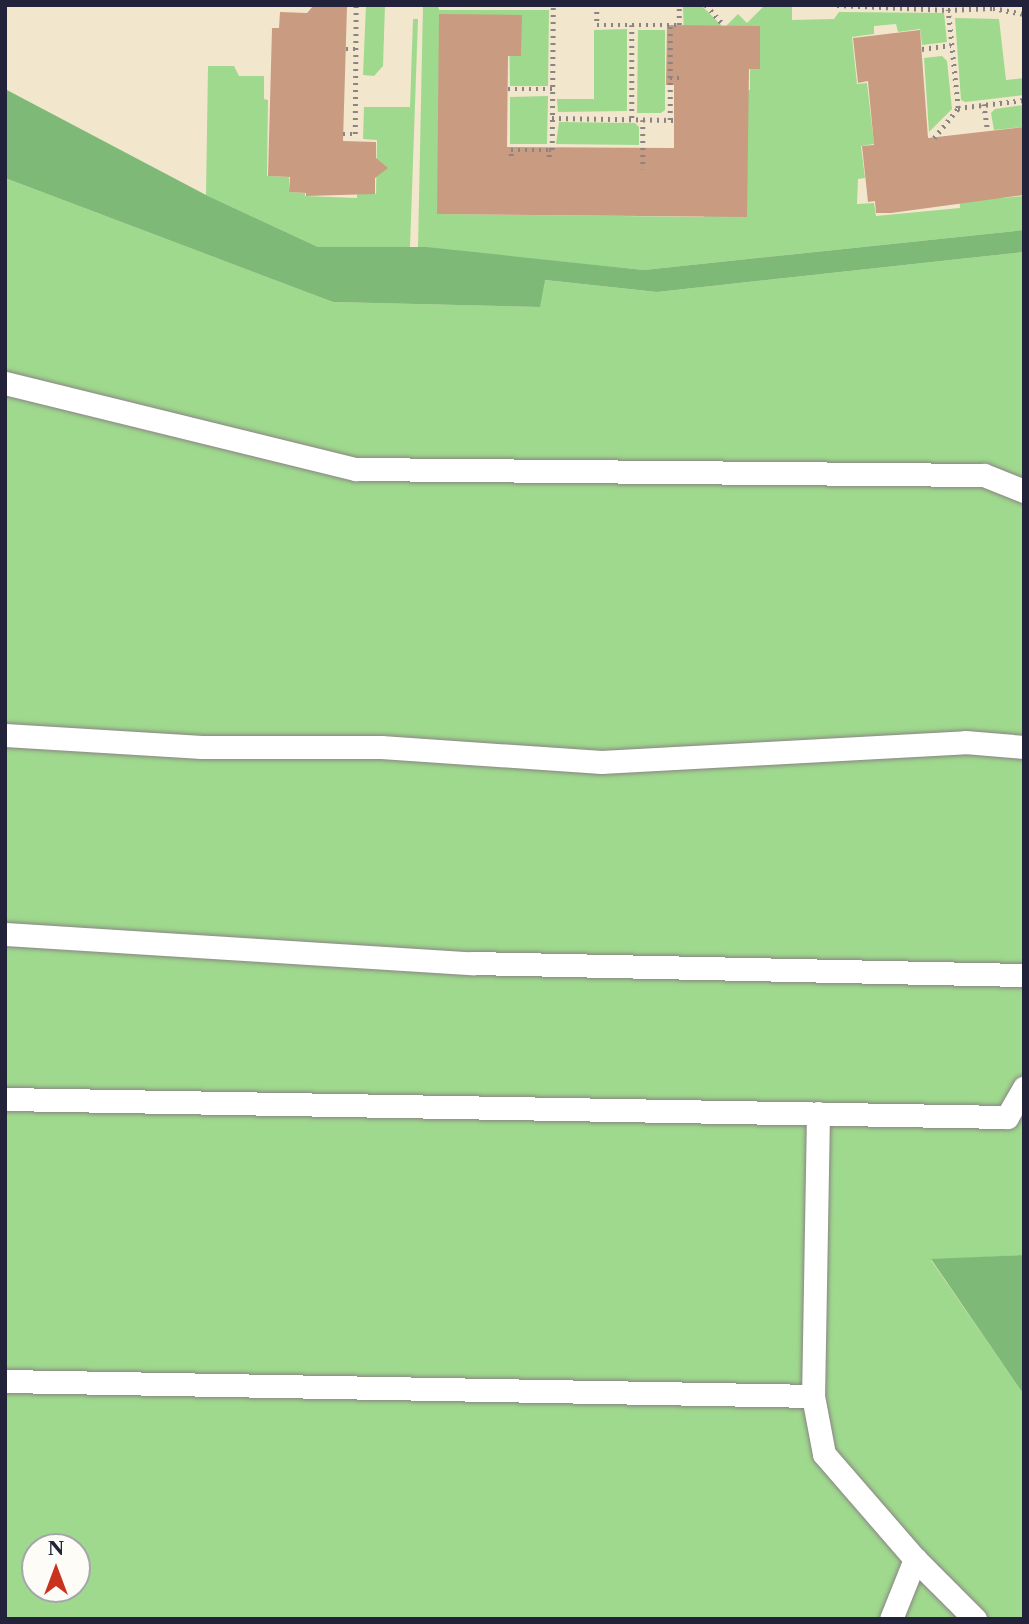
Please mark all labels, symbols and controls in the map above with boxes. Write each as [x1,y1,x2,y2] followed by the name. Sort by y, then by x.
[21,1533,91,1603] north arrow
[48,1537,64,1560] text: N

